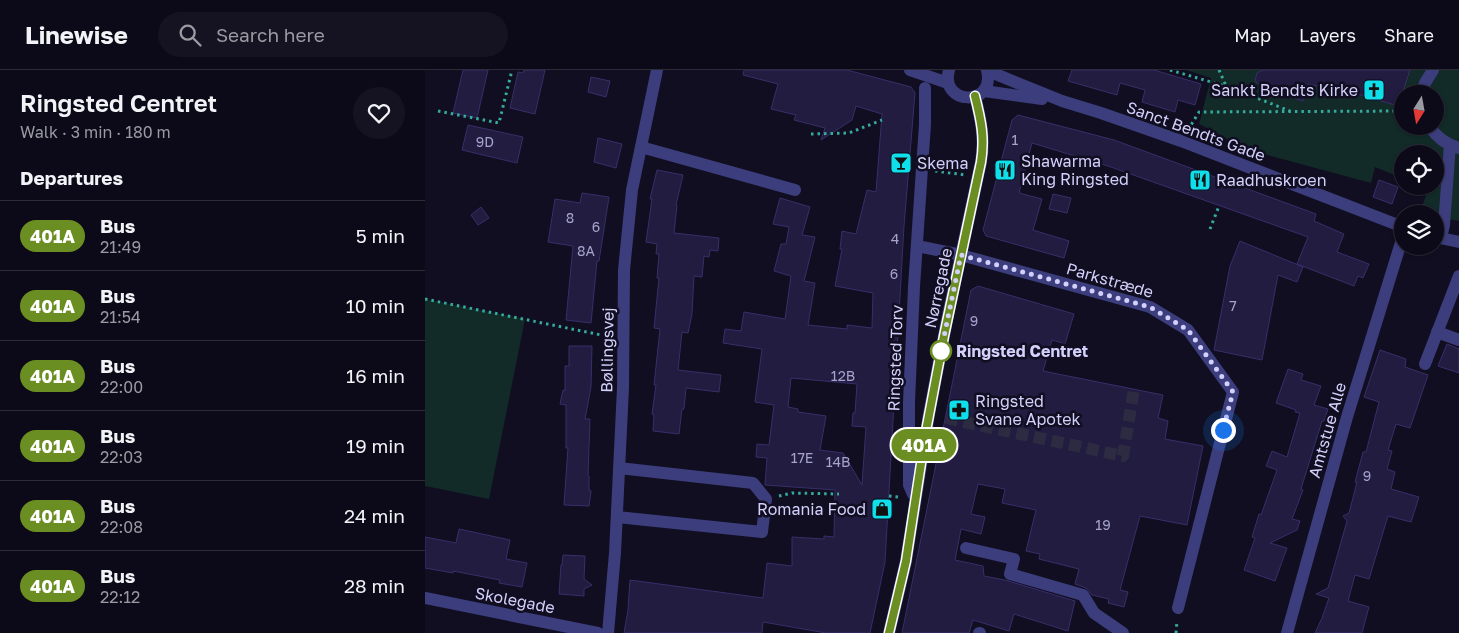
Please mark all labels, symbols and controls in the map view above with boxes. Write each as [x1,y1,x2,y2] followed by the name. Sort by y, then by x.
[158,12,508,57] search box
[25,20,128,49] text: Linewise
[176,21,204,49] icon: search
[216,23,325,46] text: Search here
[1234,24,1271,46] text: Map
[1299,24,1356,46] text: Layers
[1384,24,1434,46] text: Share
[1362,78,1386,102] church icon: Sankt Bendts Kirke
[1211,80,1358,100] place label: Sankt Bendts Kirke
[1394,85,1444,135] north arrow
[1394,85,1444,255] map controls
[353,87,405,139] button: heart
[20,88,217,117] text: Ringsted Centret
[1124,97,1268,165] street label: Sanct Bendts Gade
[20,122,171,142] text: Walk · 3 min · 180 m
[1012,131,1019,148] house number: 1
[476,133,494,150] house number: 9D
[1394,145,1444,195] button: locate
[889,151,913,175] bar icon: Skema
[1021,151,1129,189] place label: Shawarma King Ringsted
[917,153,968,173] place label: Skema
[993,158,1017,182] restaurant icon: Shawarma King Ringsted
[20,166,123,189] text: Departures
[1188,168,1212,192] restaurant icon: Raadhuskroen
[1216,170,1326,190] place label: Raadhuskroen
[1394,205,1444,255] button: layers
[566,209,574,226] house number: 8
[100,214,135,237] text: Bus
[592,218,600,235] house number: 6
[356,224,405,247] text: 5 min
[30,225,75,247] text: 401A
[891,230,899,247] house number: 4
[100,237,141,257] text: 21:49
[577,242,596,259] house number: 8A
[920,246,956,330] street label: Nørregade
[1064,258,1156,302] street label: Parkstræde
[890,265,898,282] house number: 6
[100,284,135,307] text: Bus
[346,294,405,317] text: 10 min
[30,295,75,317] text: 401A
[1229,297,1237,314] house number: 7
[883,304,907,412] street label: Ringsted Torv
[100,307,141,327] text: 21:54
[596,307,618,393] street label: Bøllingsvej
[970,312,978,329] house number: 9
[930,340,952,362] marker: Ringsted Centret
[956,341,1088,361] place label: Ringsted Centret
[100,354,135,377] text: Bus
[346,364,405,387] text: 16 min
[30,365,75,387] text: 401A
[831,367,855,384] house number: 12B
[100,377,143,397] text: 22:00
[1304,380,1350,480] street label: Amtstue Alle
[975,391,1081,429] place label: Ringsted Svane Apotek
[947,398,971,422] pharmacy icon: Ringsted Svane Apotek
[1211,418,1236,443] your location
[100,424,135,447] text: Bus
[889,429,959,461] line badge: 401A
[346,434,405,457] text: 19 min
[902,434,947,456] text: 401A
[30,435,75,457] text: 401A
[100,447,143,467] text: 22:03
[791,449,813,466] house number: 17E
[826,453,850,470] house number: 14B
[1363,467,1371,484] house number: 9
[100,494,135,517] text: Bus
[870,497,894,521] shop icon: Romania Food
[757,499,866,519] place label: Romania Food
[344,504,405,527] text: 24 min
[30,505,75,527] text: 401A
[1095,516,1111,533] house number: 19
[100,517,143,537] text: 22:08
[100,564,135,587] text: Bus
[344,574,405,597] text: 28 min
[30,575,75,597] text: 401A
[473,582,557,618] street label: Skolegade
[100,587,140,607] text: 22:12

